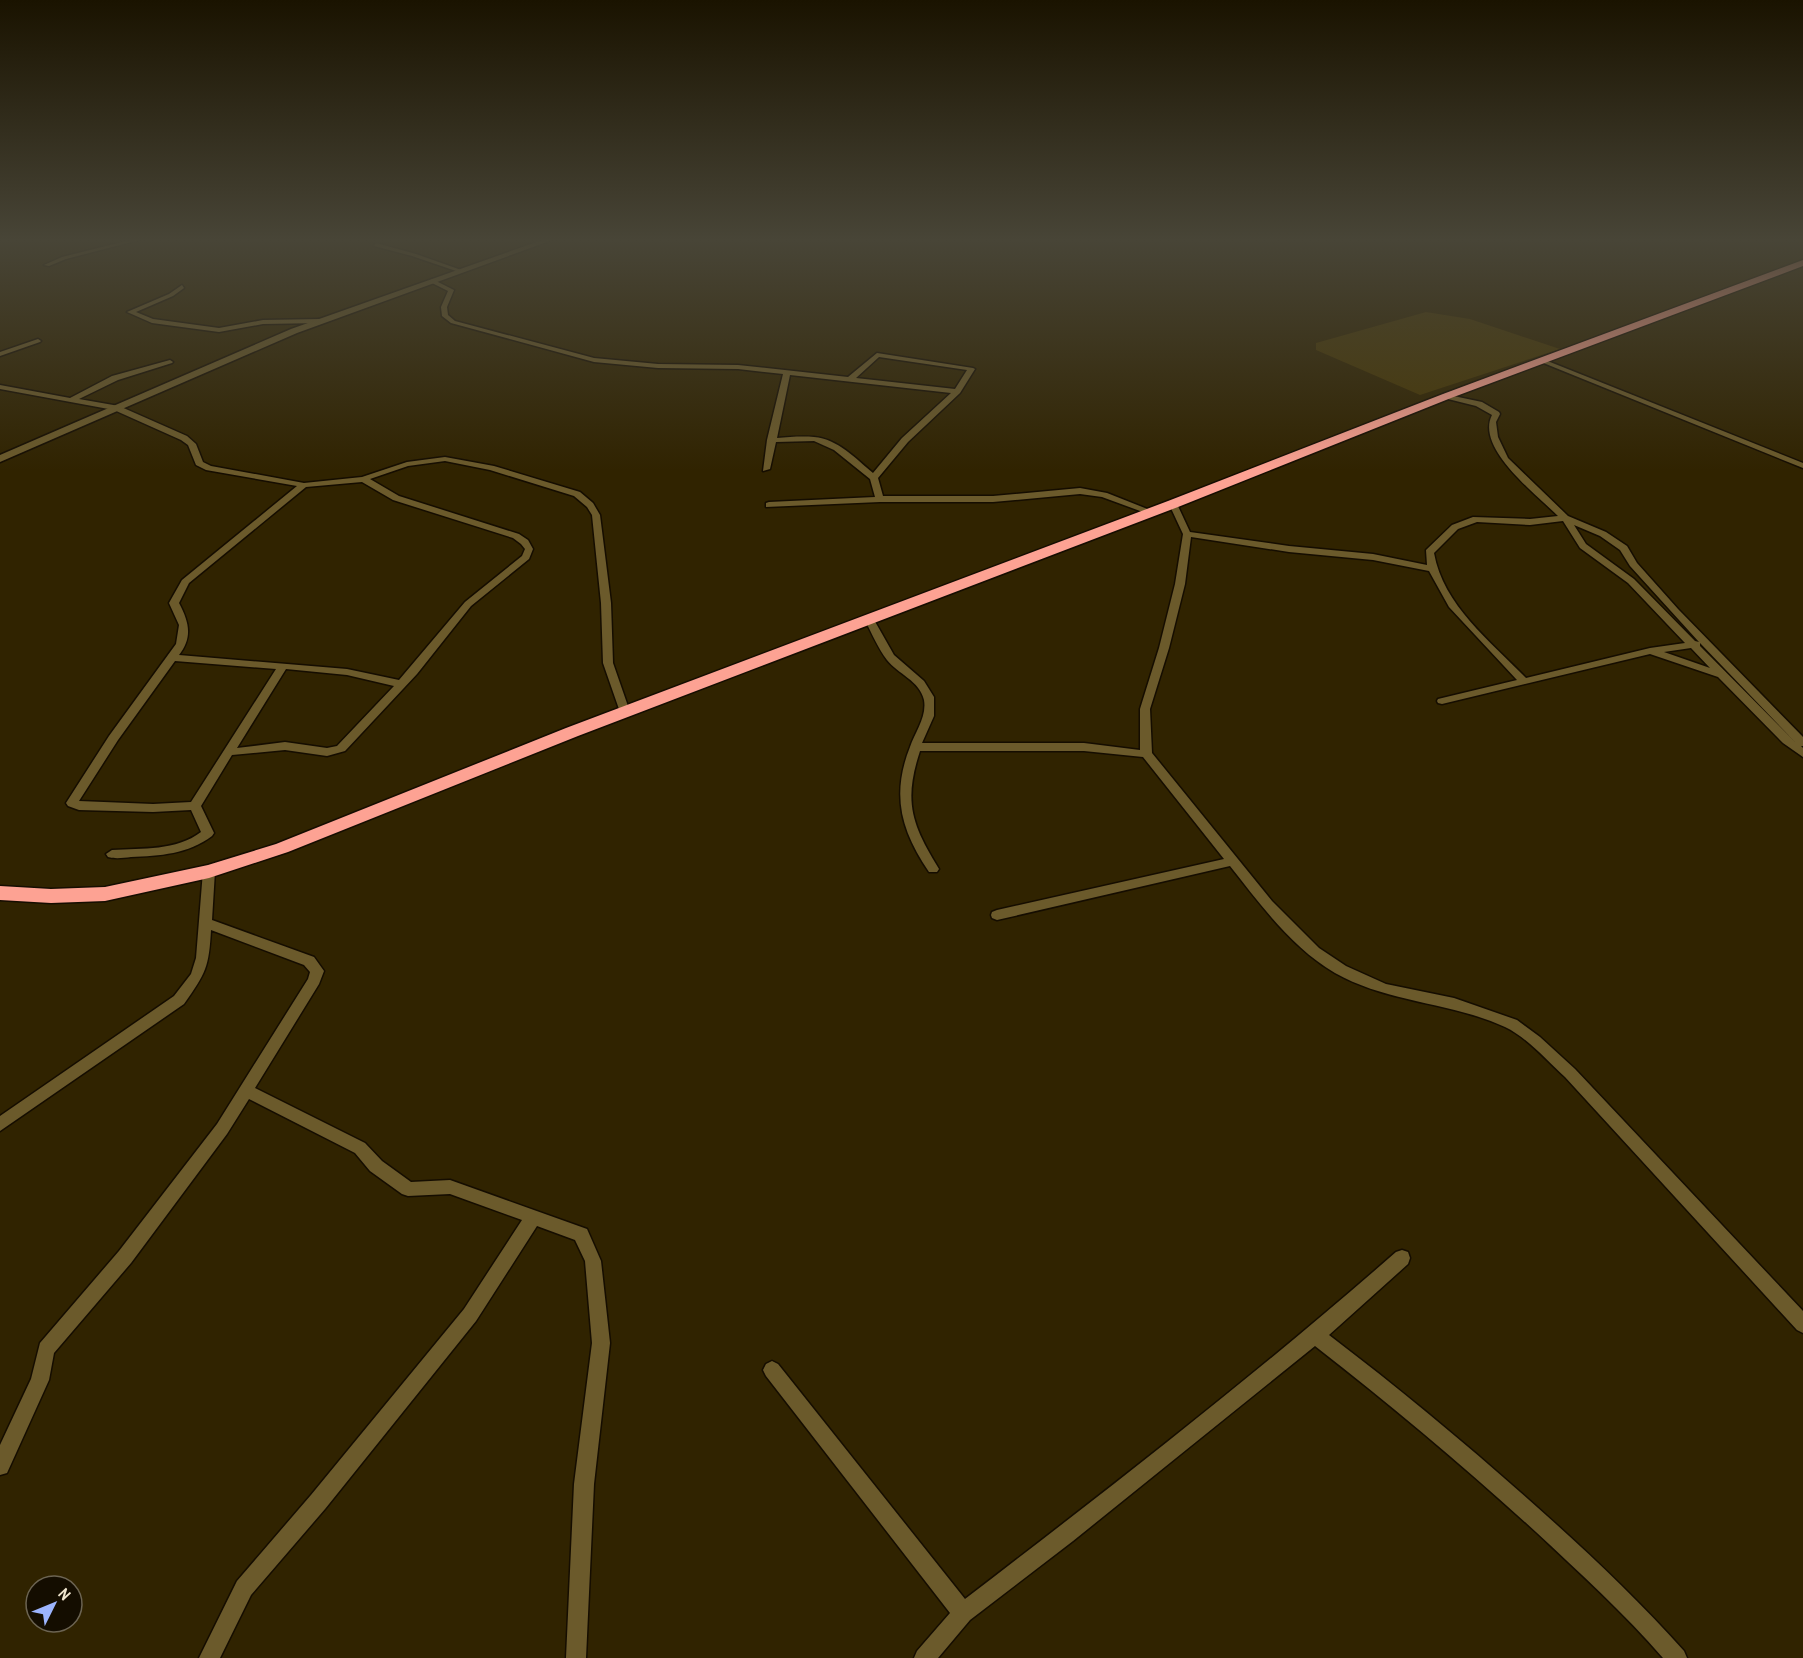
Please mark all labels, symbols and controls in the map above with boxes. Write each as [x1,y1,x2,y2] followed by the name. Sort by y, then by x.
[24,1574,84,1634] north arrow
[54,1583,76,1605] text: N

